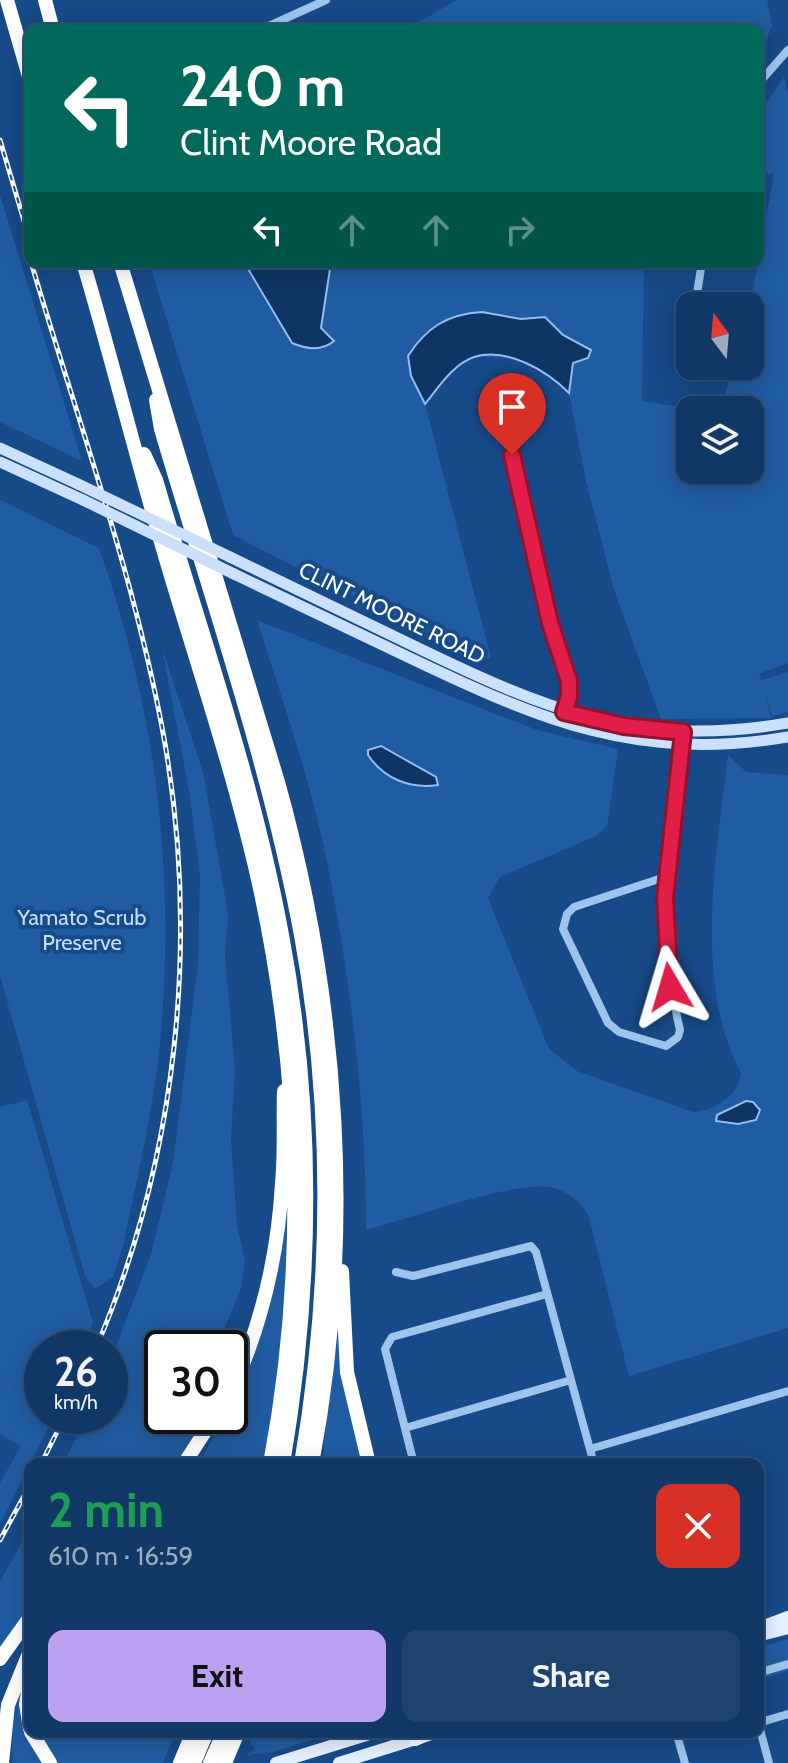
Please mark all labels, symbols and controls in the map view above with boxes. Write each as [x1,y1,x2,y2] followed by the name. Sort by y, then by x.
[180,52,345,120] text: 240 m
[48,56,152,160] icon: left
[180,120,442,164] text: Clint Moore Road
[246,208,290,252] icon: left
[330,208,374,252] icon: ahead
[414,208,458,252] icon: ahead
[498,208,542,252] icon: right
[676,292,764,380] north arrow
[676,292,764,484] map controls
[478,373,546,455] pin
[490,385,534,429] icon: arrive
[676,396,764,484] button: layers
[294,556,490,670] street label: CLINT MOORE ROAD
[16,904,147,956] park label: Yamato Scrub Preserve
[628,945,712,1029] position arrow
[144,1330,248,1434] speed limit sign: 30
[54,1347,98,1396] text: 26
[54,1390,98,1414] text: km/h
[48,1481,164,1539] text: 2 min
[656,1484,740,1568] button: close
[48,1540,193,1572] text: 610 m · 16:59
[48,1630,386,1722] button: Exit
[402,1630,740,1722] button: Share

